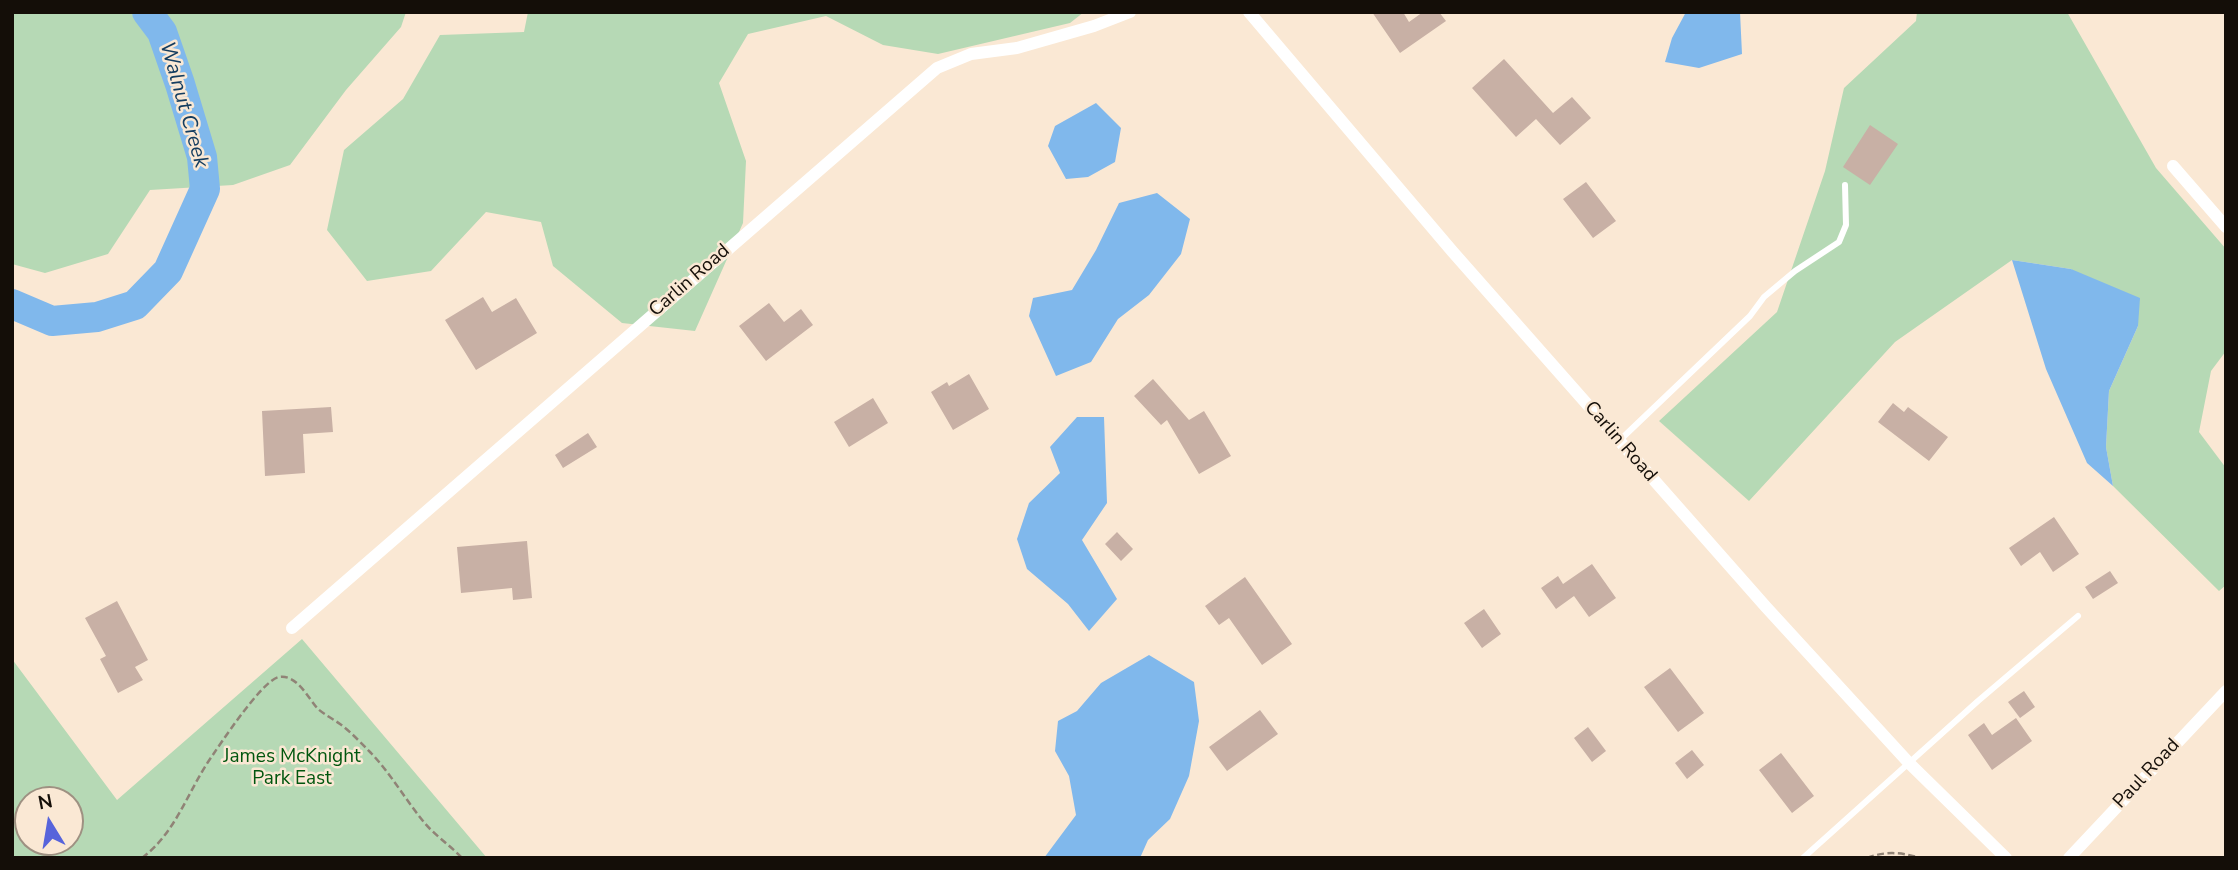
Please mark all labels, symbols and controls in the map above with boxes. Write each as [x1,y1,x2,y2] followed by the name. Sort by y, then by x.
[153,39,213,171] water label: Walnut Creek
[645,240,735,322] street label: Carlin Road
[1579,397,1661,487] street label: Carlin Road
[2109,734,2185,814] street label: Paul Road
[223,746,361,790] park label: James McKnight Park East
[14,786,84,856] north arrow
[36,788,55,816] text: N

